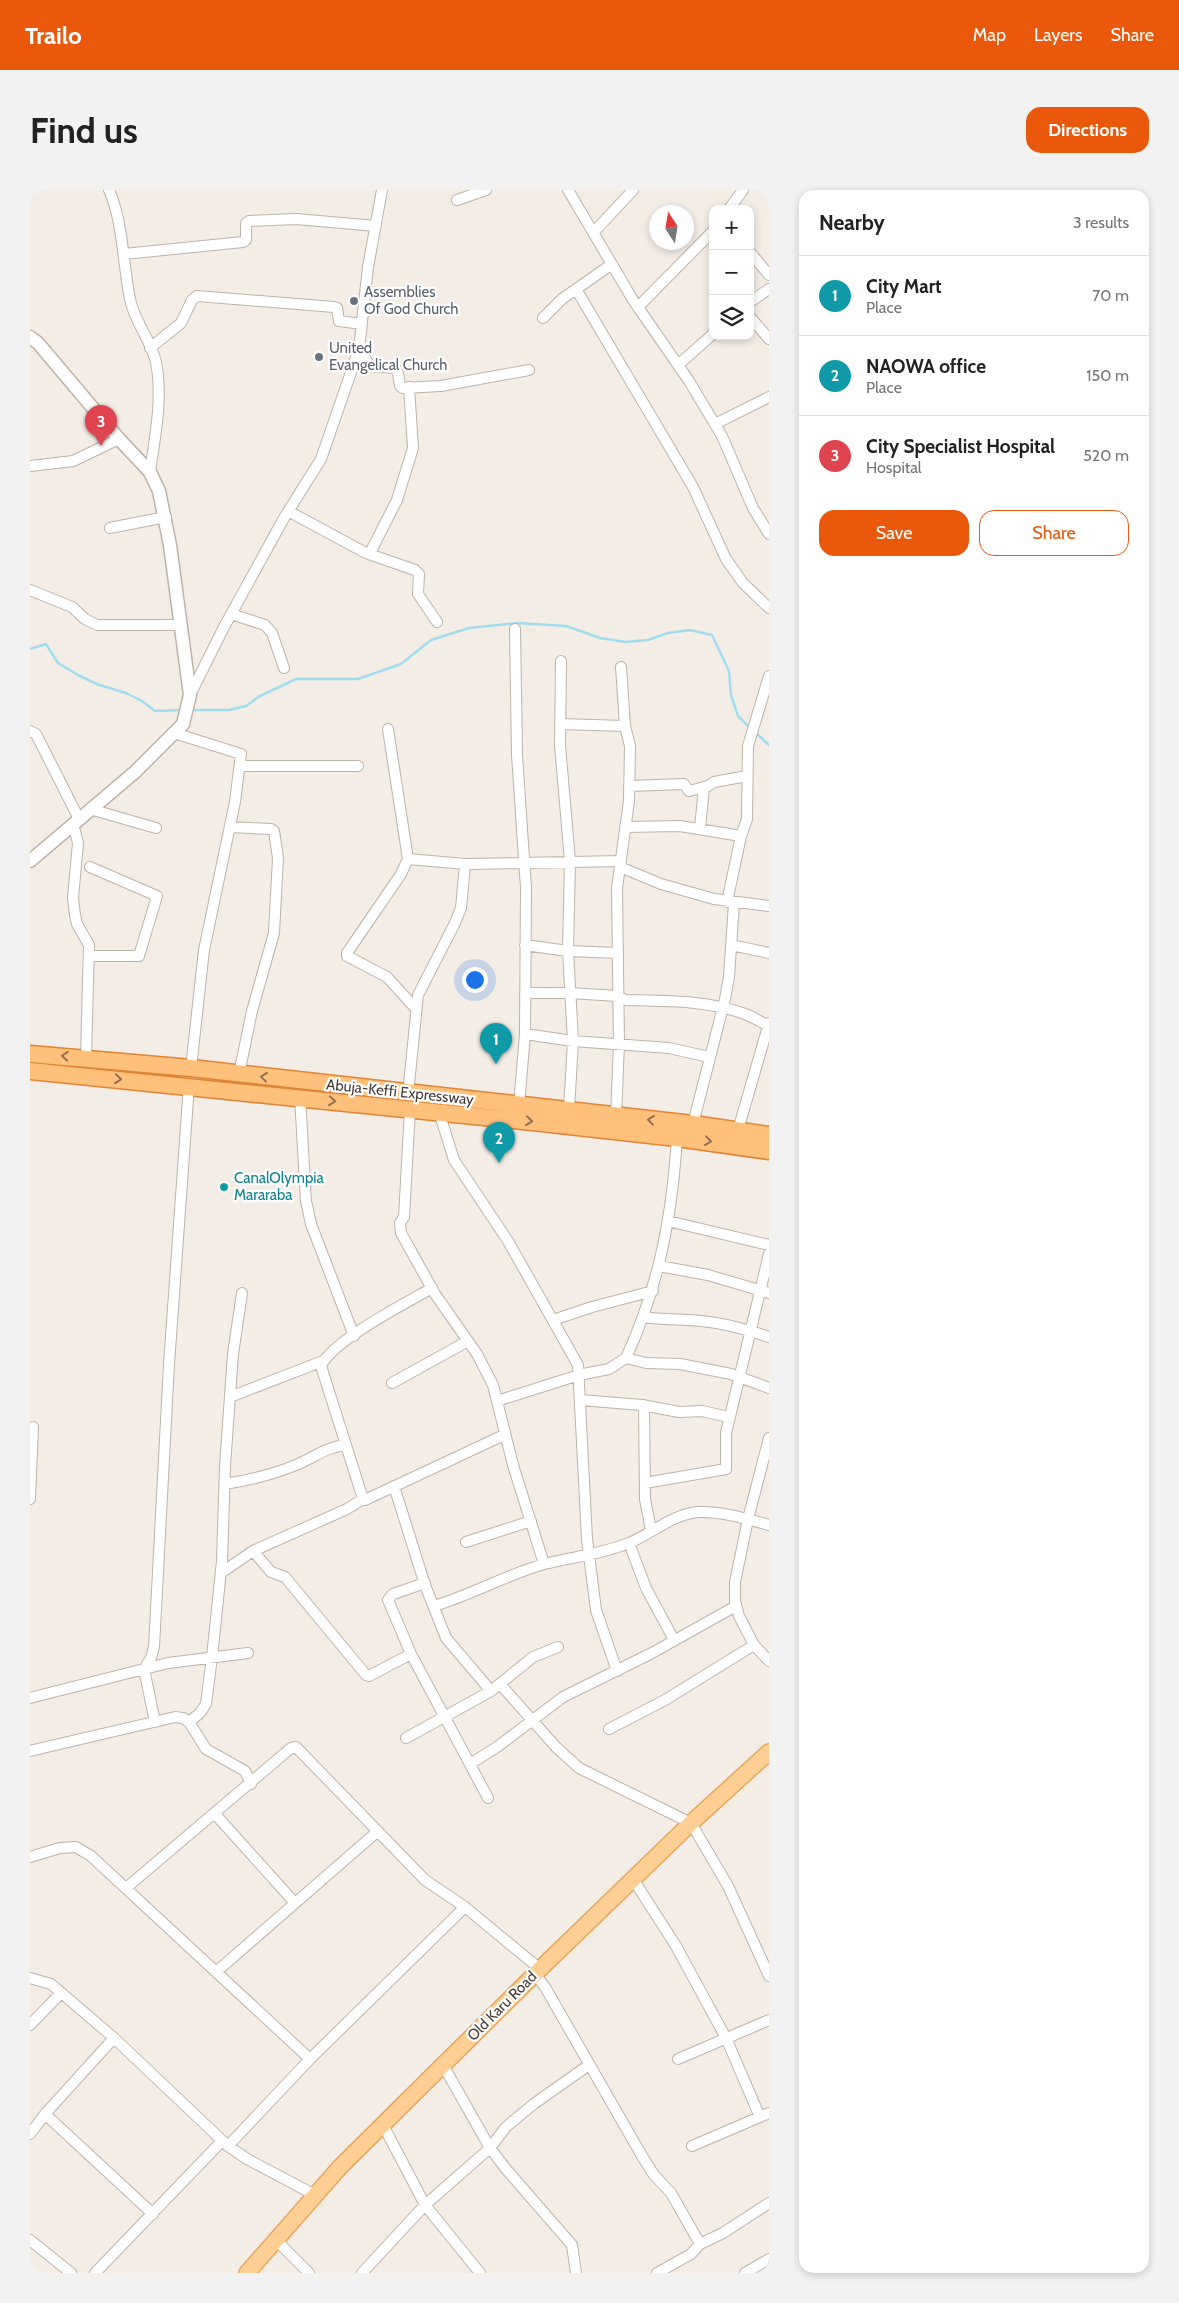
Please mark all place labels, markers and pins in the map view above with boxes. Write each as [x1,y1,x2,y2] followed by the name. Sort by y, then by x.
[364,283,458,318] place label: Assemblies Of God Church
[348,295,360,307] marker: Assemblies Of God Church
[329,339,447,374] place label: United Evangelical Church
[313,351,325,363] marker: United Evangelical Church
[85,405,117,446] pin: 3
[480,1023,512,1064] pin: 1
[483,1122,515,1163] pin: 2
[234,1169,324,1204] place label: CanalOlympia Mararaba
[218,1181,230,1193] marker: CanalOlympia Mararaba

